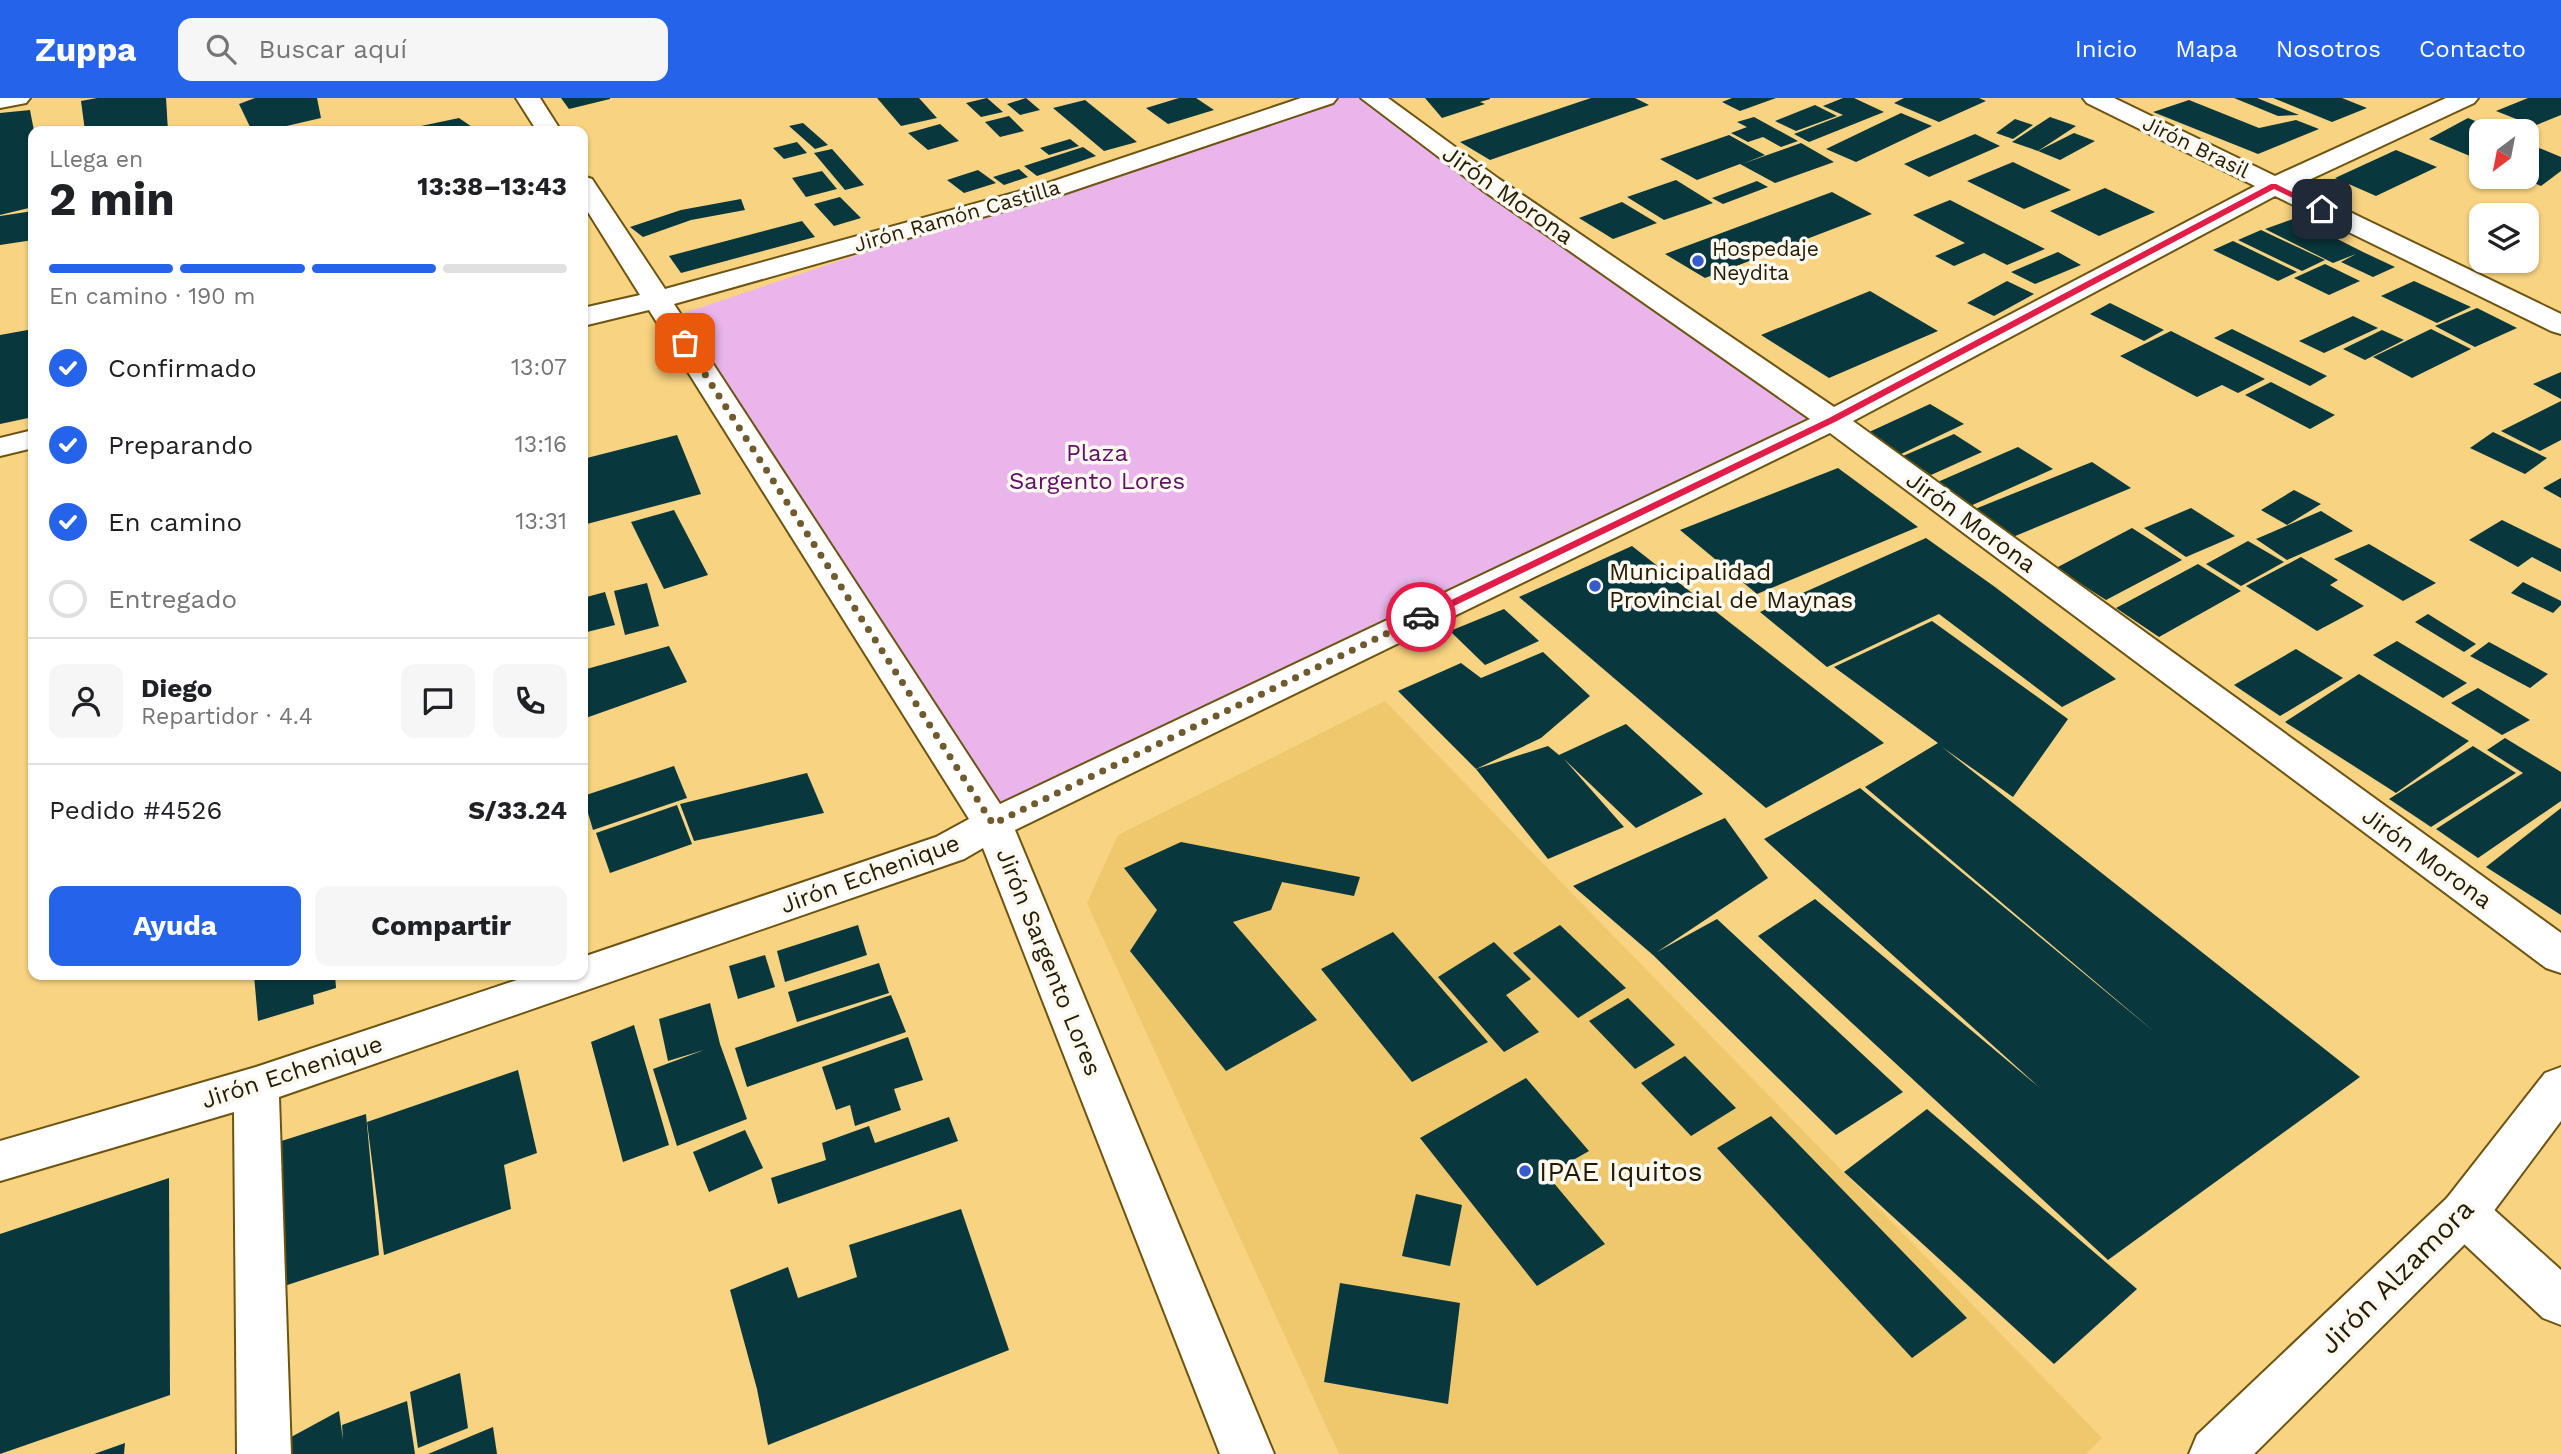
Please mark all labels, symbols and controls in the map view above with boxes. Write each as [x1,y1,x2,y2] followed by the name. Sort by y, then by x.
[178,18,668,81] search box
[35,30,136,69] text: Zuppa
[202,30,240,68] icon: search
[258,34,407,64] text: Buscar aquí
[2075,35,2137,63] text: Inicio
[2175,35,2238,63] text: Mapa
[2276,35,2381,63] text: Nosotros
[2419,35,2526,63] text: Contacto
[2139,110,2254,183] street label: Jirón Brasil
[2469,119,2539,189] north arrow
[2469,119,2539,273] map controls
[1437,139,1579,251] street label: Jirón Morona
[49,146,143,173] text: Llega en
[417,171,567,201] text: 13:38–13:43
[49,172,175,226] text: 2 min
[851,174,1063,257] street label: Jirón Ramón Castilla
[2292,179,2352,239] pin
[2303,190,2341,228] icon: home
[2469,203,2539,273] button: layers
[1712,236,1819,285] place label: Hospedaje Neydita
[1690,253,1706,269] marker: Hospedaje Neydita
[49,283,255,310] text: En camino · 190 m
[655,313,715,373] pin
[666,324,704,362] icon: bag
[49,349,87,387] icon: check
[108,353,257,383] text: Confirmado
[511,354,567,381] text: 13:07
[49,426,87,464] icon: check
[108,430,253,460] text: Preparando
[515,431,567,458] text: 13:16
[1009,439,1185,495] park label: Plaza Sargento Lores
[1901,466,2041,578] street label: Jirón Morona
[49,503,87,541] icon: check
[108,507,242,537] text: En camino
[515,508,567,535] text: 13:31
[1609,558,1853,614] place label: Municipalidad Provincial de Maynas
[1587,578,1603,594] marker: Municipalidad Provincial de Maynas
[1386,582,1456,652] courier
[108,584,237,614] text: Entregado
[1402,598,1440,636] icon: car
[49,664,123,738] button: person
[401,664,475,738] button: chat
[493,664,567,738] button: phone
[141,673,212,703] text: Diego
[141,703,313,730] text: Repartidor · 4.4
[49,795,222,825] text: Pedido #4526
[468,795,567,825] text: S/33.24
[2357,802,2497,914] street label: Jirón Morona
[777,829,963,919] street label: Jirón Echenique
[991,844,1107,1080] street label: Jirón Sargento Lores
[49,886,301,966] button: Ayuda
[315,886,567,966] button: Compartir
[198,1030,386,1114] street label: Jirón Echenique
[1539,1155,1703,1188] place label: IPAE Iquitos
[1517,1163,1533,1179] marker: IPAE Iquitos
[2312,1192,2481,1360] street label: Jirón Alzamora

